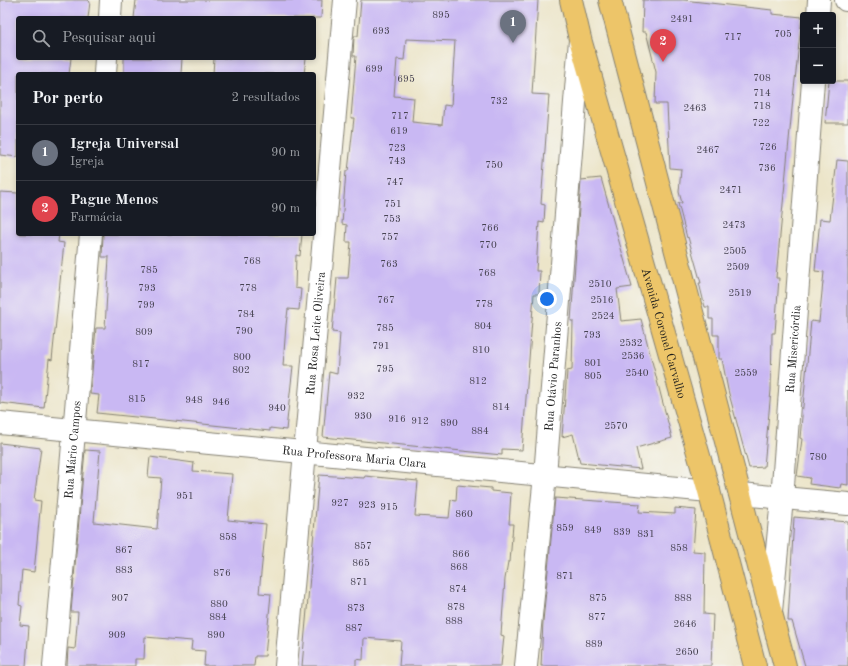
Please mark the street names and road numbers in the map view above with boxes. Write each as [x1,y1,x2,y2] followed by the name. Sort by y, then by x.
[639,267,687,400] street label: Avenida Coronel Carvalho
[305,271,328,396] street label: Rua Rosa Leite Oliveira
[785,305,803,393] street label: Rua Misericórdia
[544,321,564,432] street label: Rua Otávio Paranhos
[63,400,84,500] street label: Rua Mário Campos
[281,445,427,471] street label: Rua Professora Maria Clara

